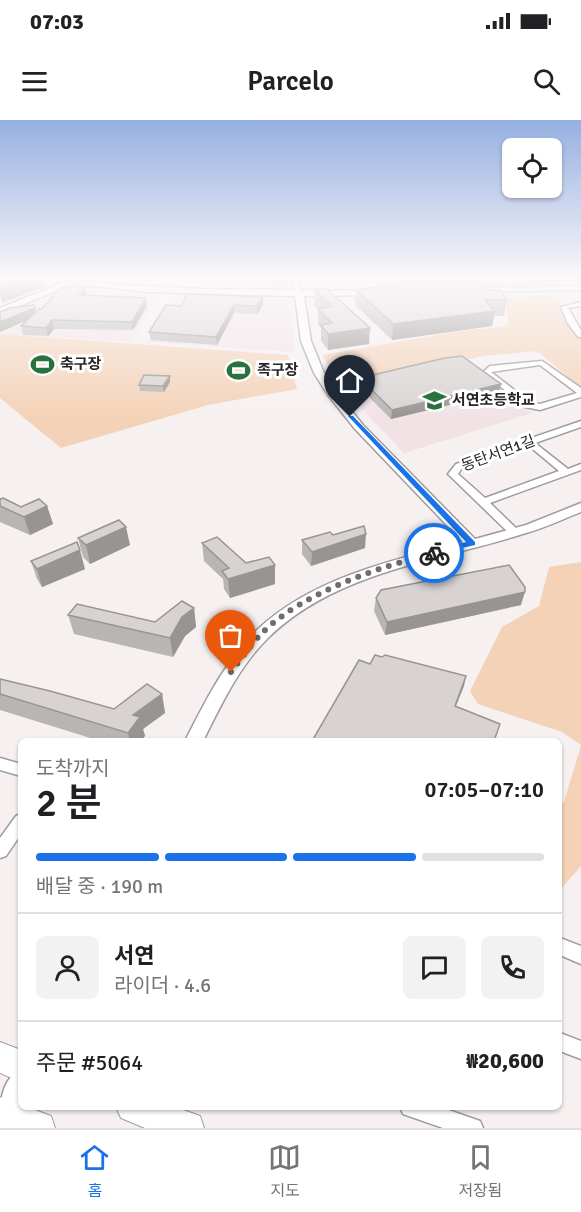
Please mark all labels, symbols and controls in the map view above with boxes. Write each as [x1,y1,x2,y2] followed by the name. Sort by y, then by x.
[30,8,84,35] text: 07:03
[18,65,51,98] icon: menu
[247,65,334,98] text: Parcelo
[530,65,563,98] icon: search
[502,138,562,198] map controls
[502,138,562,198] button: locate
[29,351,55,377] sports icon: 축구장
[60,355,102,373] place label: 축구장
[324,355,375,417] pin
[226,357,252,383] sports icon: 족구장
[257,361,299,379] place label: 족구장
[333,364,366,397] icon: home
[421,387,447,413] school or university icon: 서연초등학교
[452,391,535,409] place label: 서연초등학교
[459,431,537,475] street label: 동탄서연1길
[404,523,464,583] courier
[418,537,451,570] icon: bike
[205,610,256,672] pin
[214,619,247,652] icon: bag
[36,756,110,781] text: 도착까지
[425,776,544,803] text: 07:05–07:10
[36,779,102,827] text: 2 분
[36,874,163,899] text: 배달 중 · 190 m
[36,936,99,999] button: person
[403,936,466,999] button: chat
[481,936,544,999] button: phone
[114,942,154,969] text: 서연
[114,973,211,998] text: 라이더 · 4.6
[466,1047,544,1074] text: ₩20,600
[36,1049,143,1076] text: 주문 #5064
[78,1141,111,1201] tab: 홈
[268,1141,301,1201] tab: 지도
[458,1141,503,1201] tab: 저장됨

